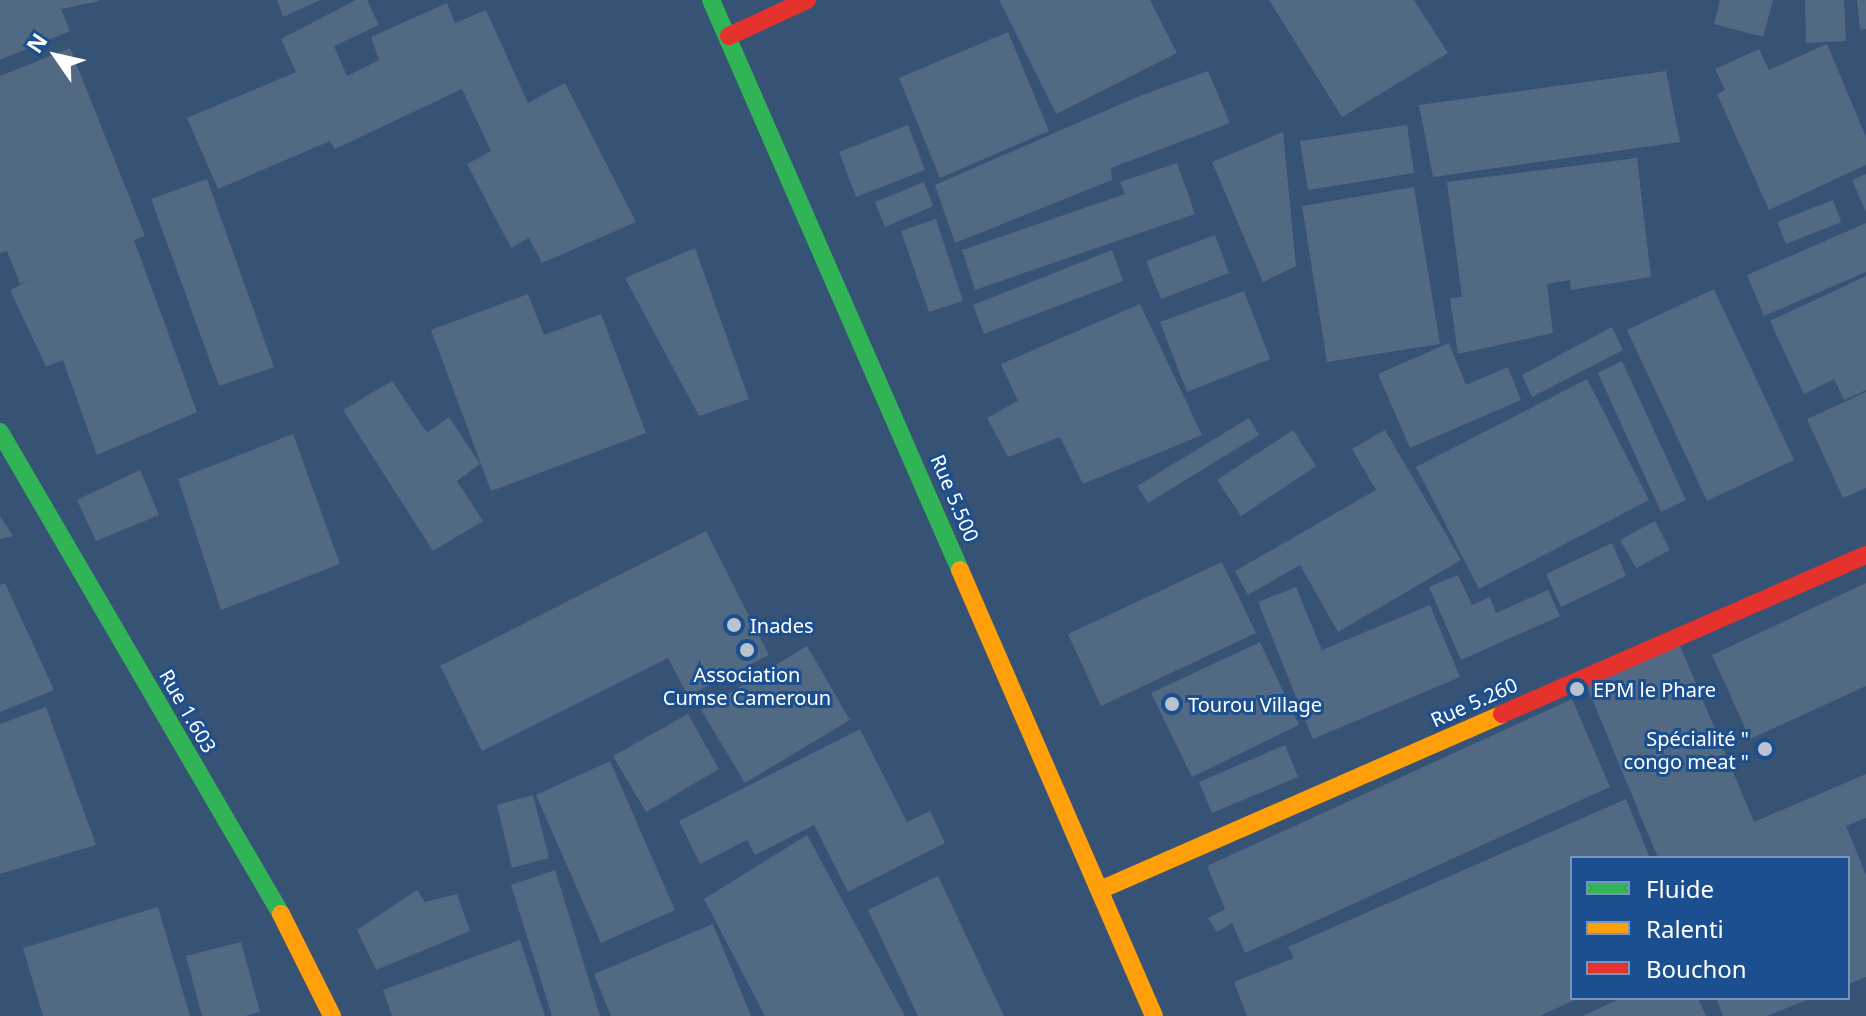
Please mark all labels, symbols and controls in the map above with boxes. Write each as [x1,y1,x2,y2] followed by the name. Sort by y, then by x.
[16,16,96,96] north arrow
[19,27,54,58] text: N
[926,451,984,545] street label: Rue 5.500
[750,613,814,637] place label: Inades
[725,616,743,634] marker: Inades
[738,641,756,659] marker: Association Cumse Cameroun
[663,662,831,709] place label: Association Cumse Cameroun
[155,665,221,757] street label: Rue 1.603
[1427,672,1521,732] street label: Rue 5.260
[1593,677,1716,701] place label: EPM le Phare
[1568,680,1586,698] marker: EPM le Phare
[1188,692,1322,716] place label: Tourou Village
[1163,695,1181,713] marker: Tourou Village
[1624,726,1749,773] place label: Spécialité " congo meat "
[1756,740,1774,758] marker: Spécialité " congo meat "
[1570,856,1850,1000] legend
[1646,872,1714,905] text: Fluide
[1646,912,1724,945] text: Ralenti
[1646,952,1747,985] text: Bouchon

